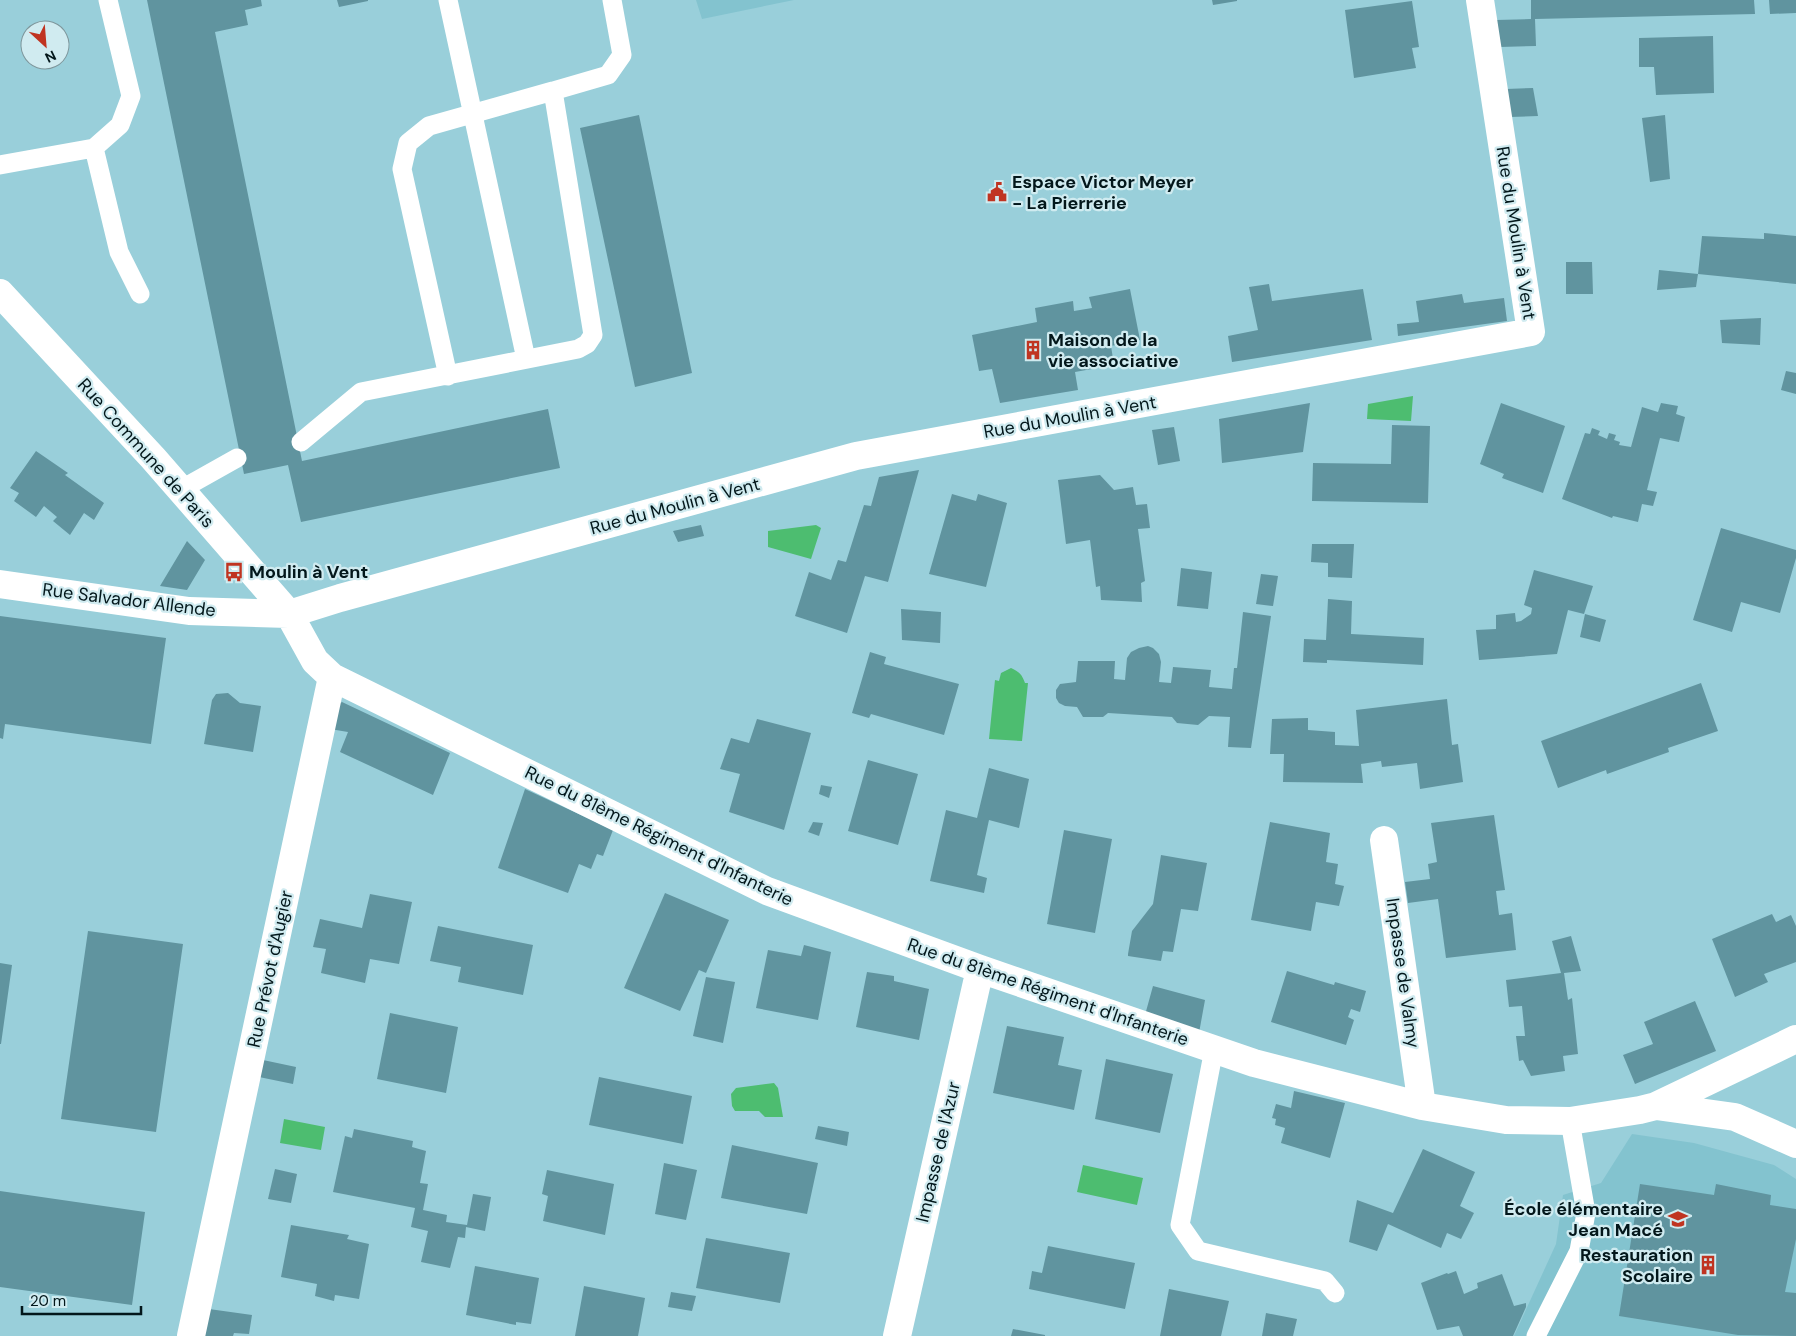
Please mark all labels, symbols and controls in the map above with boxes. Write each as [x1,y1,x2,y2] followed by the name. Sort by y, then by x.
[20,20,70,70] north arrow
[42,46,59,67] text: N
[1490,145,1542,321] street label: Rue du Moulin à Vent
[1012,170,1194,215] place label: Espace Victor Meyer - La Pierrerie
[986,181,1008,203] public building icon: Espace Victor Meyer - La Pierrerie
[1048,328,1179,373] place label: Maison de la vie associative
[1022,339,1044,361] building icon: Maison de la vie associative
[72,373,220,533] street label: Rue Commune de Paris
[982,390,1158,444] street label: Rue du Moulin à Vent
[587,472,763,540] street label: Rue du Moulin à Vent
[249,560,368,584] place label: Moulin à Vent
[223,561,245,583] bus stop icon: Moulin à Vent
[41,577,217,623] street label: Rue Salvador Allende
[521,760,797,912] street label: Rue du 81ème Régiment d'Infanterie
[242,888,298,1050] street label: Rue Prévot d'Augier
[1381,896,1425,1050] street label: Impasse de Valmy
[904,933,1192,1051] street label: Rue du 81ème Régiment d'Infanterie
[910,1079,966,1225] street label: Impasse de l'Azur
[1504,1197,1663,1242] place label: École élémentaire Jean Macé
[1667,1208,1689,1230] school or university icon: École élémentaire Jean Macé
[1580,1243,1693,1288] place label: Restauration Scolaire
[1697,1254,1719,1276] building icon: Restauration Scolaire
[22,1284,141,1316] scale bar
[30,1291,66,1311] text: 20 m

